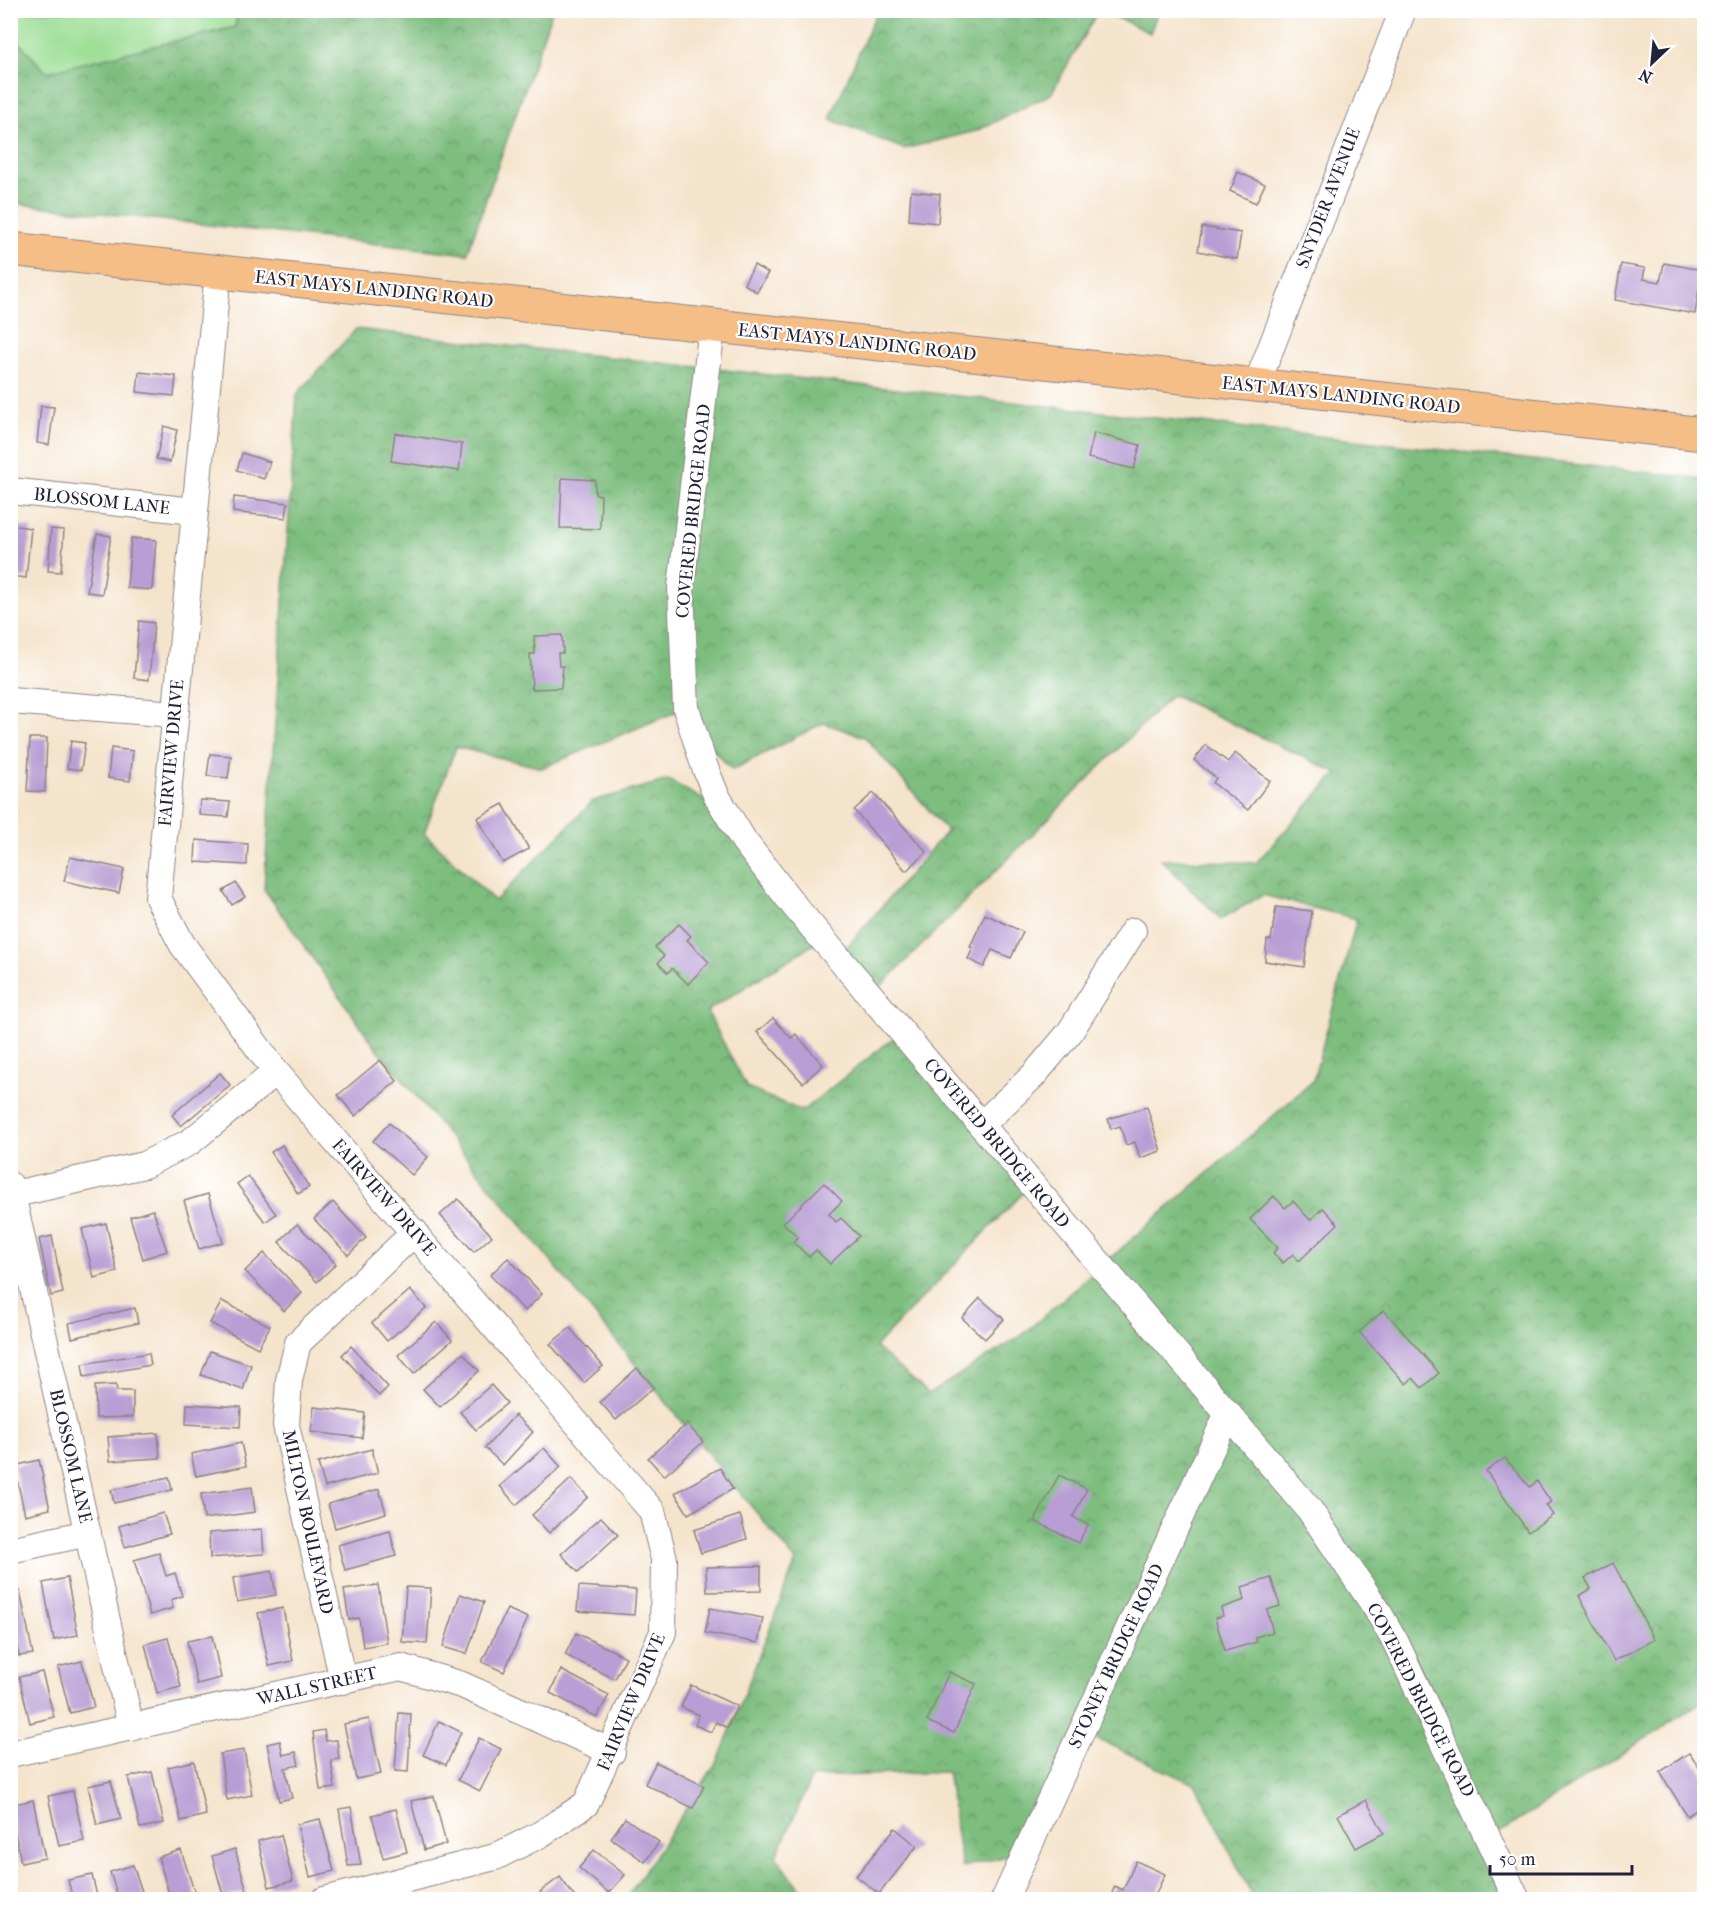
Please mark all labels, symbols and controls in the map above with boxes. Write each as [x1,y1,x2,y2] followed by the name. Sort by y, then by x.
[1622,33,1682,93] north arrow
[1635,64,1655,87] text: N
[1292,125,1365,271] street label: SNYDER AVENUE
[254,267,494,312] street label: EAST MAYS LANDING ROAD
[737,320,977,365] street label: EAST MAYS LANDING ROAD
[1221,373,1461,418] street label: EAST MAYS LANDING ROAD
[672,403,715,619] street label: COVERED BRIDGE ROAD
[33,484,171,519] street label: BLOSSOM LANE
[155,679,188,828] street label: FAIRVIEW DRIVE
[919,1054,1074,1232] street label: COVERED BRIDGE ROAD
[327,1135,440,1260] street label: FAIRVIEW DRIVE
[45,1387,96,1525] street label: BLOSSOM LANE
[278,1428,337,1616] street label: MILTON BOULEVARD
[1064,1561,1168,1752] street label: STONEY BRIDGE ROAD
[1362,1600,1479,1801] street label: COVERED BRIDGE ROAD
[593,1630,670,1774] street label: FAIRVIEW DRIVE
[254,1662,380,1711] street label: WALL STREET
[1490,1838,1632,1876] scale bar
[1499,1849,1536,1870] text: 50 m

